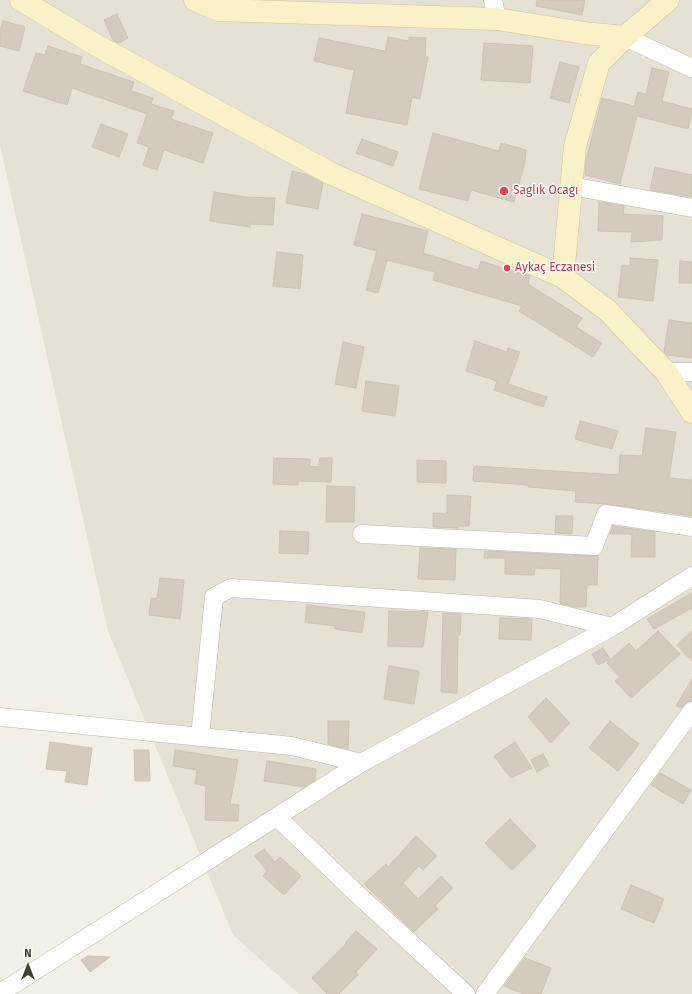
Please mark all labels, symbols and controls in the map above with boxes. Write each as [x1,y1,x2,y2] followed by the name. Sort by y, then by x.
[513,184,578,198] place label: Saglık Ocagı
[498,185,510,197] marker: Saglık Ocagı
[515,261,595,275] place label: Aykaç Eczanesi
[502,263,512,273] marker: Aykaç Eczanesi
[8,946,48,986] north arrow
[24,947,32,960] text: N

